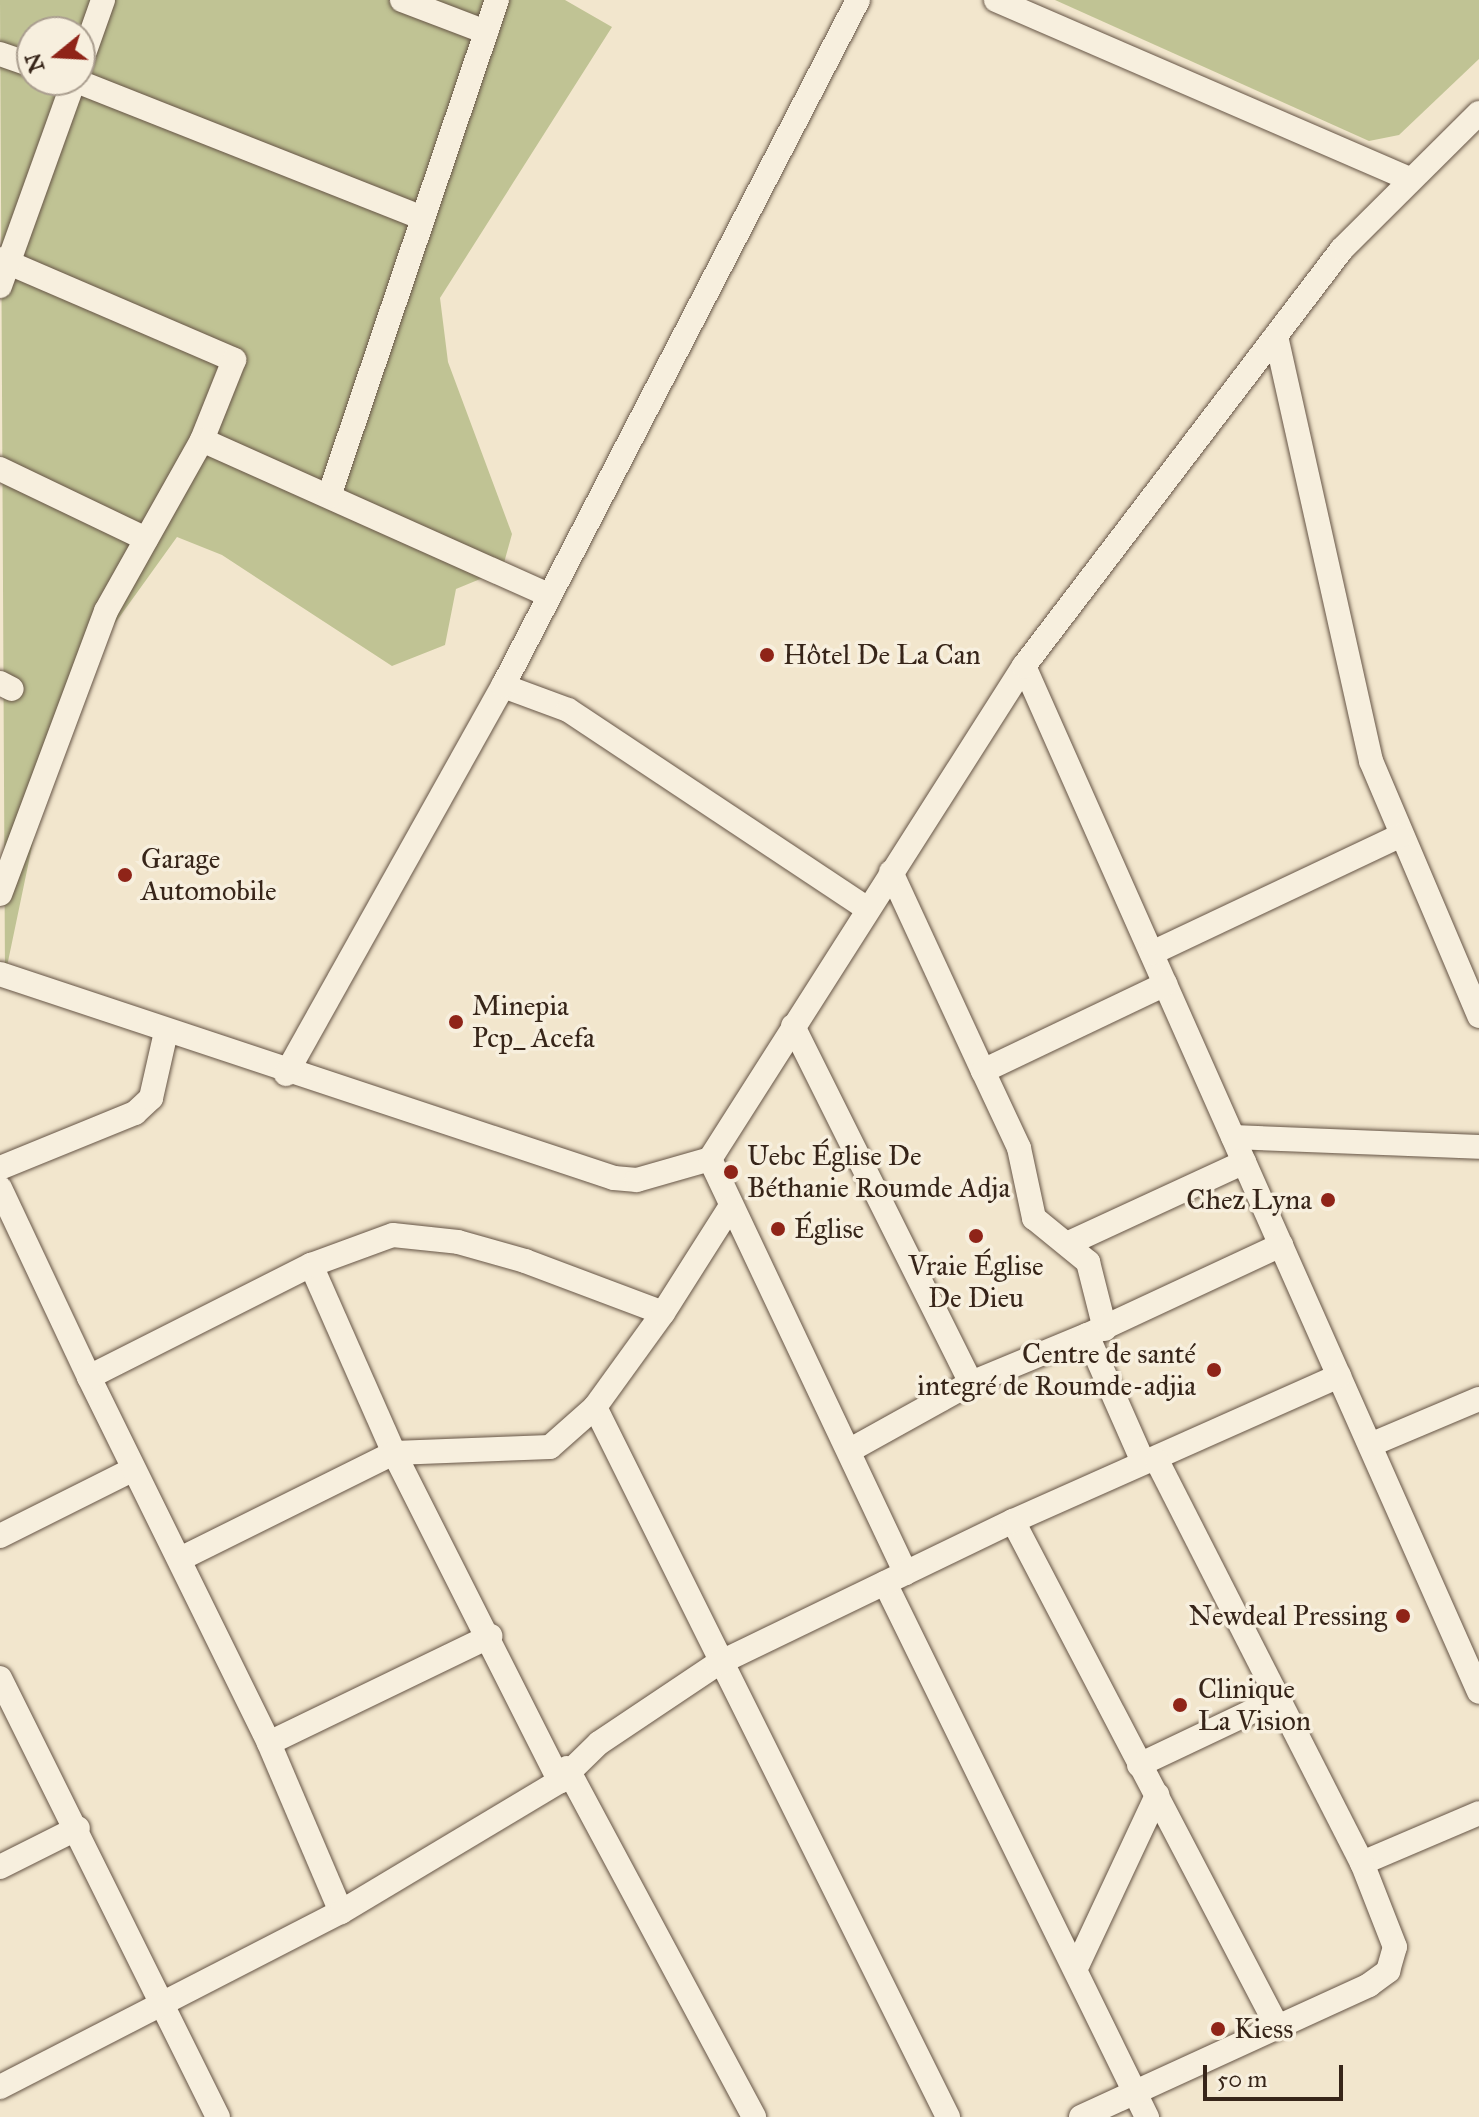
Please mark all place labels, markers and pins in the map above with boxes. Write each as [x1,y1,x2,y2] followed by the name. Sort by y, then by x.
[783,638,981,672] place label: Hôtel De La Can
[758,646,776,664] marker: Hôtel De La Can
[141,842,277,908] place label: Garage Automobile
[116,866,134,884] marker: Garage Automobile
[472,989,595,1055] place label: Minepia Pcp_ Acefa
[447,1013,465,1031] marker: Minepia Pcp_ Acefa
[747,1139,1010,1205] place label: Uebc Église De Béthanie Roumde Adja
[722,1163,740,1181] marker: Uebc Église De Béthanie Roumde Adja
[1186,1183,1312,1217] place label: Chez Lyna
[1319,1191,1337,1209] marker: Chez Lyna
[794,1212,864,1246] place label: Église
[769,1220,787,1238] marker: Église
[967,1227,985,1245] marker: Vraie Église De Dieu
[908,1249,1044,1315] place label: Vraie Église De Dieu
[917,1337,1196,1403] place label: Centre de santé integré de Roumde-adjia
[1203,1359,1225,1381] marker: Centre de santé integré de Roumde-adjia
[1189,1599,1387,1633] place label: Newdeal Pressing
[1394,1607,1412,1625] marker: Newdeal Pressing
[1198,1672,1311,1738] place label: Clinique La Vision
[1169,1694,1191,1716] marker: Clinique La Vision
[1234,2012,1294,2046] place label: Kiess
[1209,2020,1227,2038] marker: Kiess

